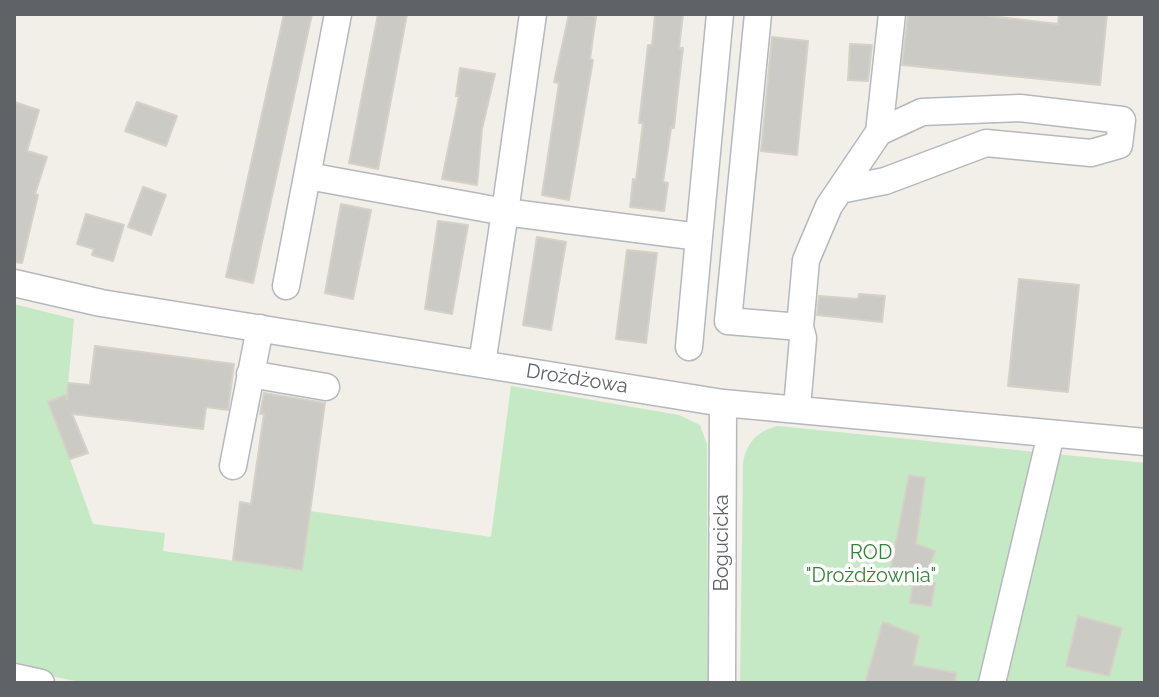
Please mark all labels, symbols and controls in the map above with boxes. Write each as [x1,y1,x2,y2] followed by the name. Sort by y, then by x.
[524,359,630,399] street label: Drożdżowa
[710,494,734,592] street label: Bogucicka
[806,541,936,588] park label: ROD "Drożdżownia"

